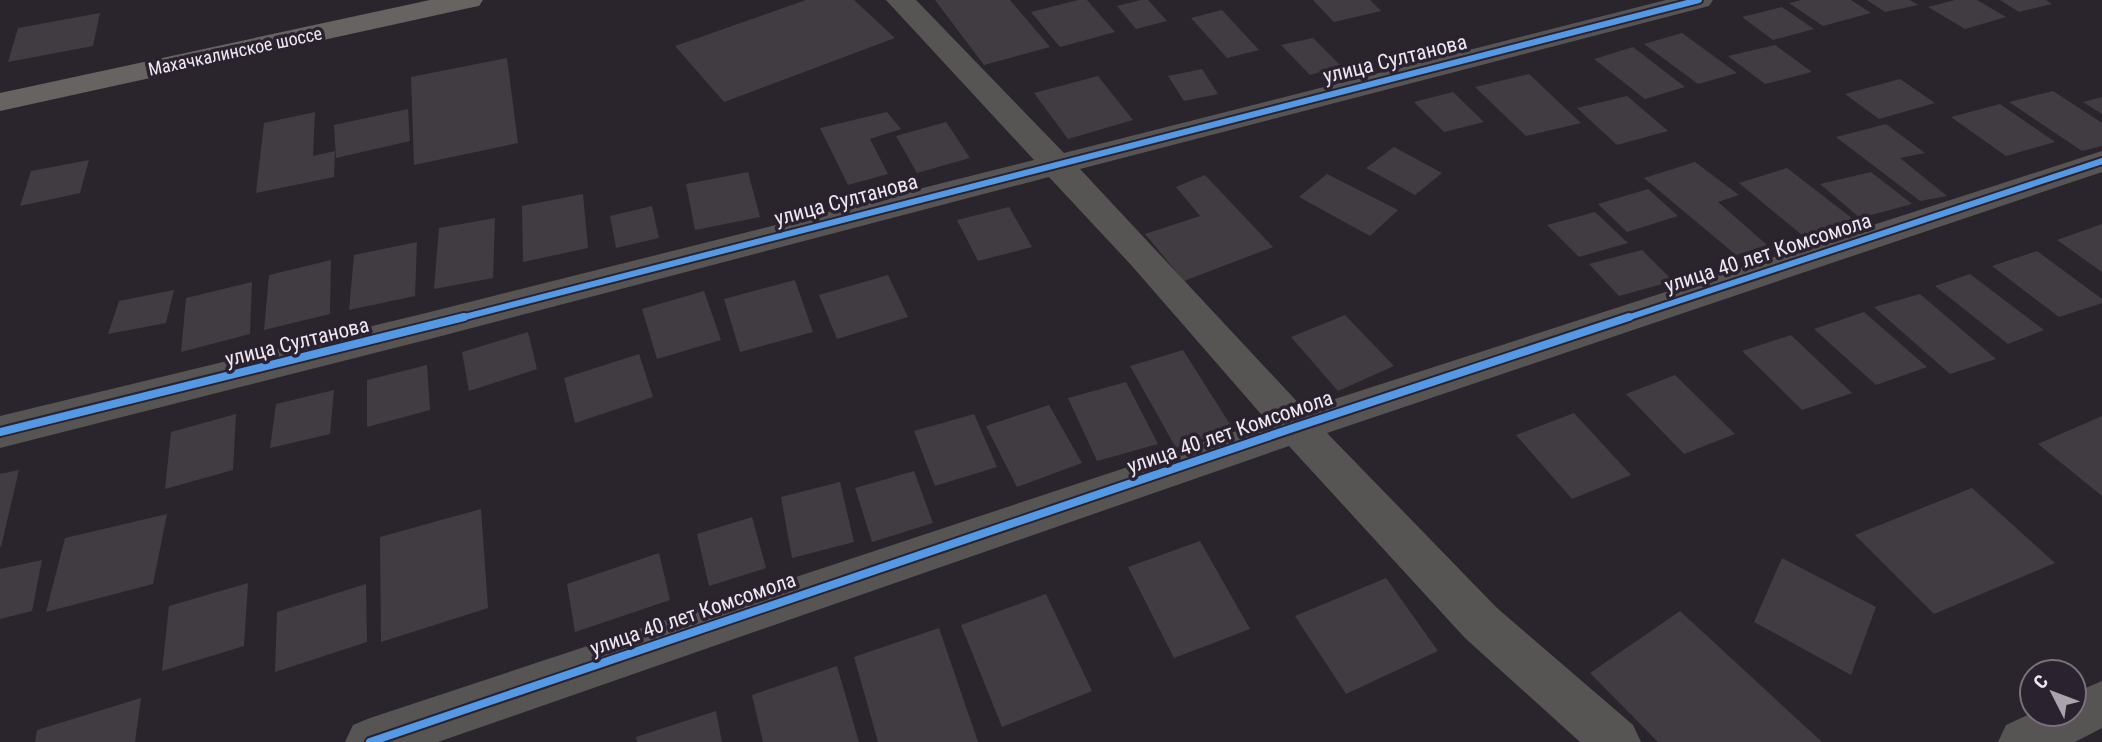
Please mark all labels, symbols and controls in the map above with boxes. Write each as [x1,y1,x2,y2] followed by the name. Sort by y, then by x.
[146,22,324,80] street label: Махачкалинское шоссе
[1321,30,1469,88] street label: улица Султанова
[772,169,920,231] street label: улица Султанова
[1662,208,1874,298] street label: улица 40 лет Комсомола
[223,313,371,371] street label: улица Султанова
[1124,386,1336,478] street label: улица 40 лет Комсомола
[587,568,799,660] street label: улица 40 лет Комсомола
[2018,658,2088,728] north arrow
[2029,670,2053,694] text: С

